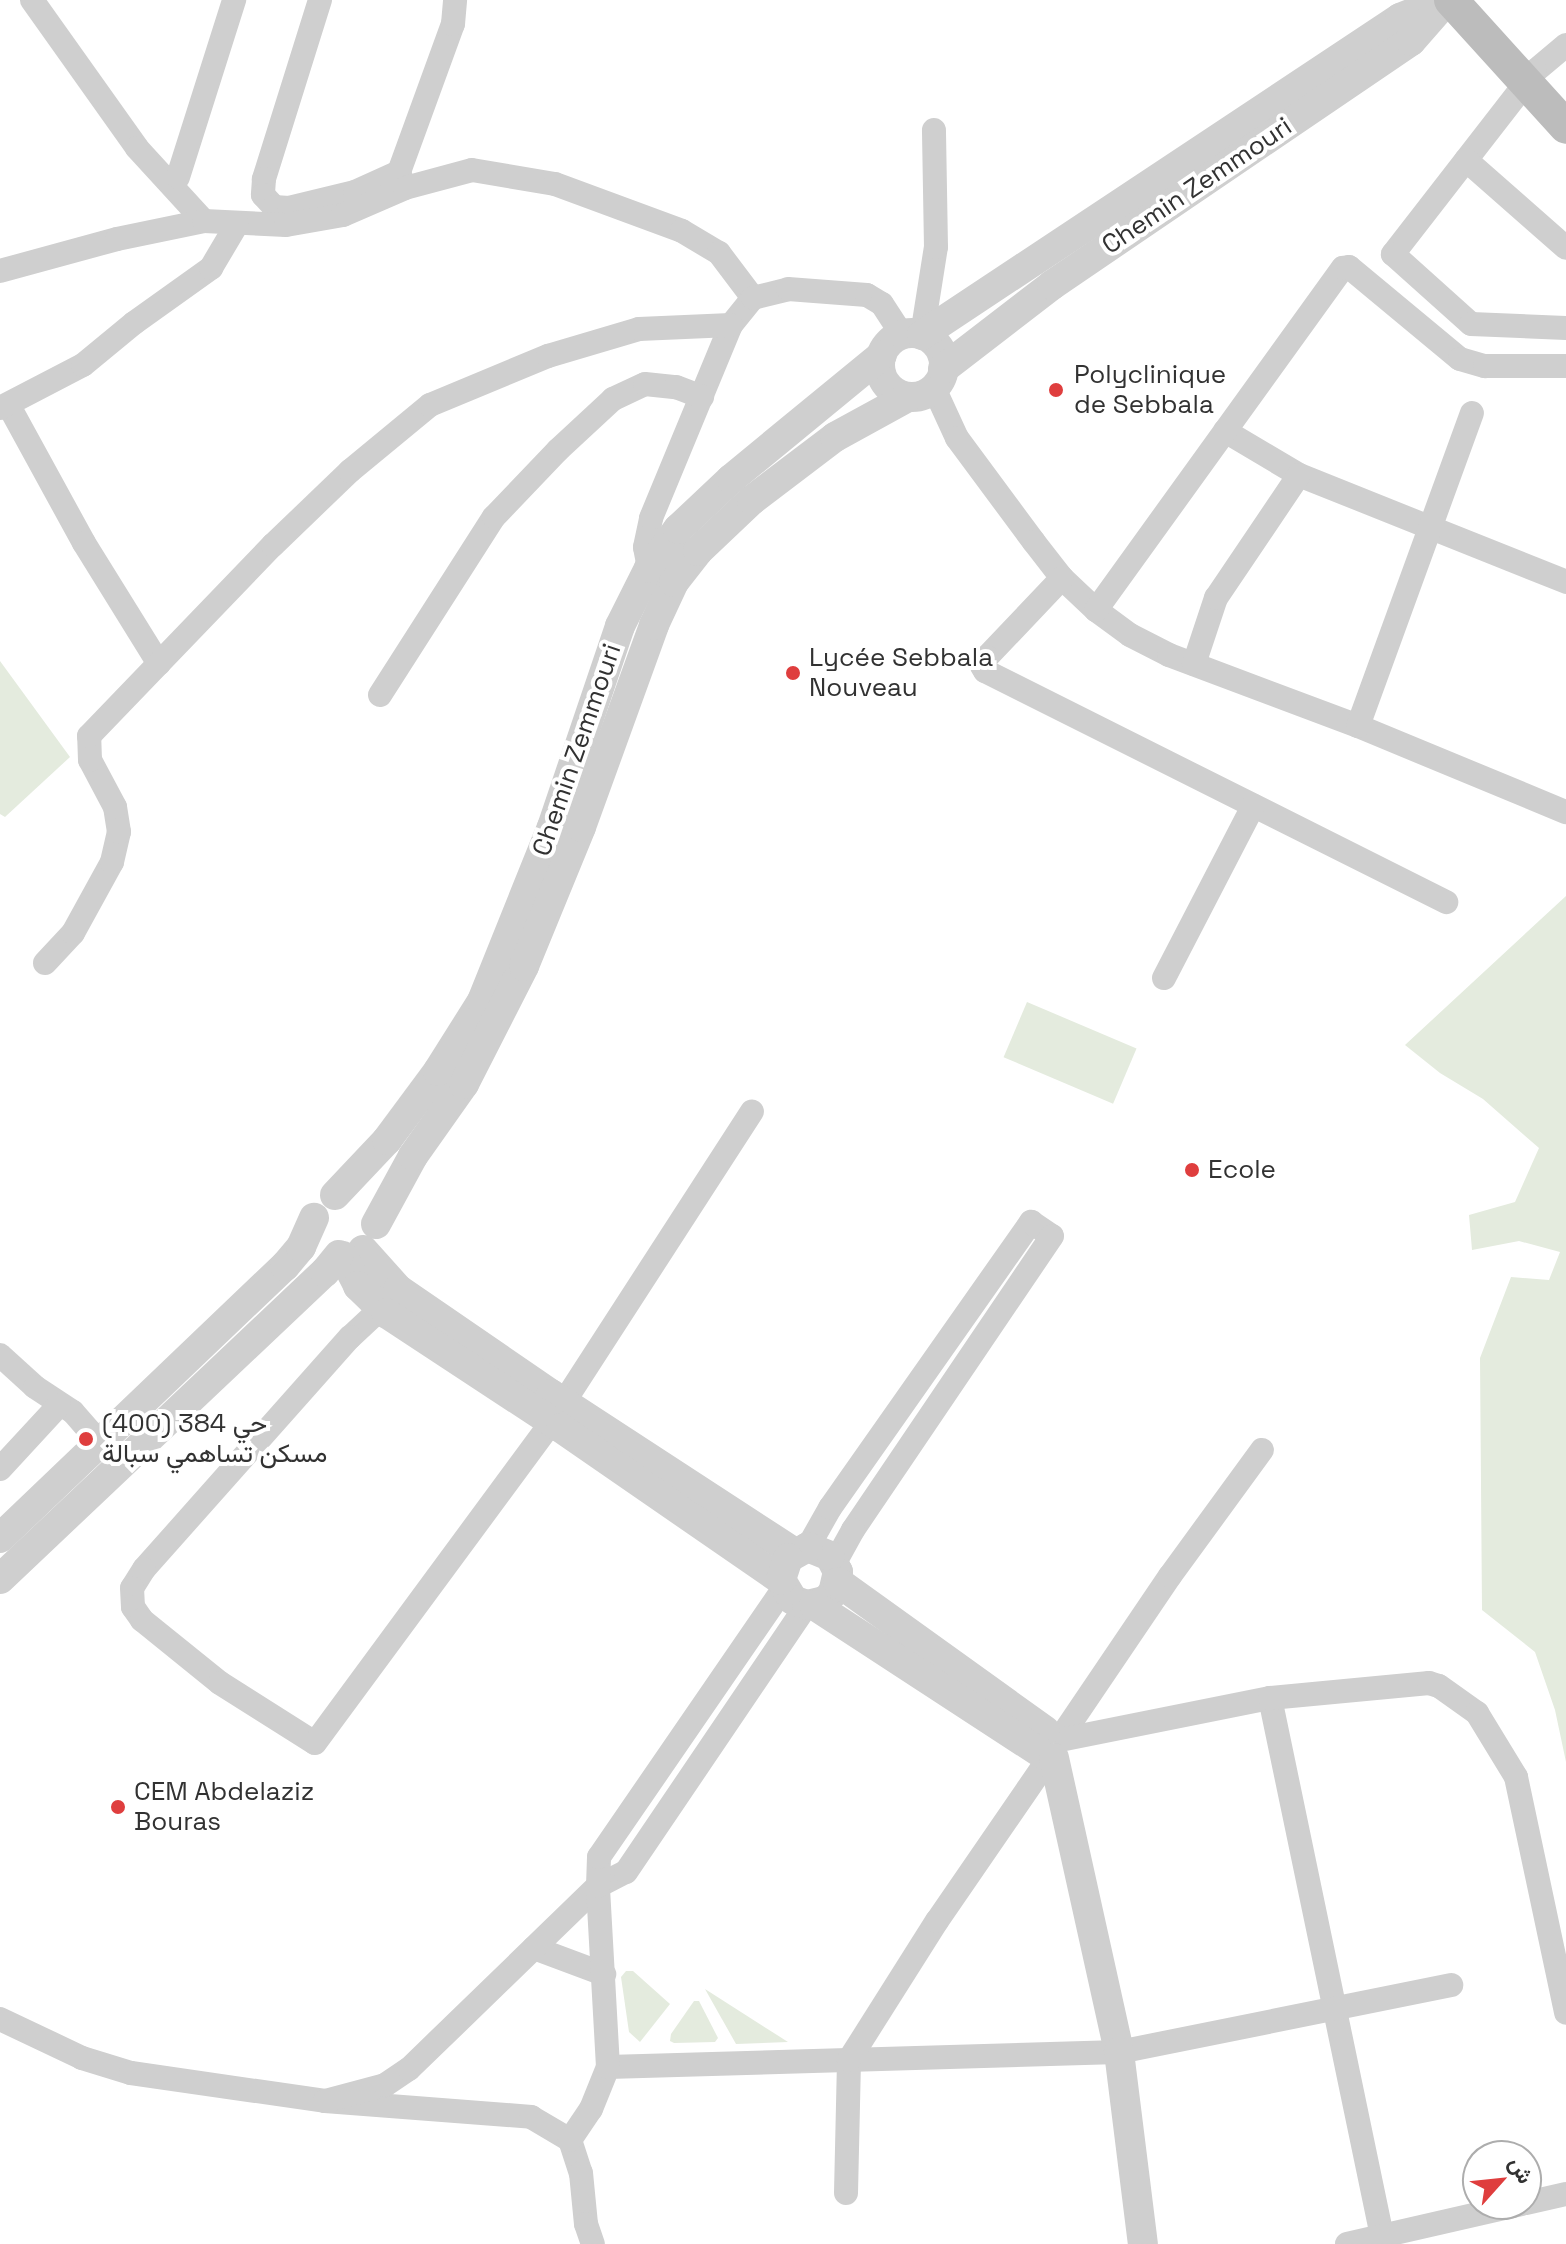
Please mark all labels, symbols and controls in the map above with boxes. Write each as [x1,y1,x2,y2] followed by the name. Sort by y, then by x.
[1096,111,1298,261] street label: Chemin Zemmouri
[1074,359,1226,420] place label: Polyclinique de Sebbala
[1045,379,1067,401] marker: Polyclinique de Sebbala
[526,640,628,860] street label: Chemin Zemmouri
[809,642,993,704] place label: Lycée Sebbala Nouveau
[784,664,802,682] marker: Lycée Sebbala Nouveau
[1208,1154,1276,1186] place label: Ecole
[1183,1161,1201,1179] marker: Ecole
[102,1408,327,1470] place label: حي 384 (400) مسكن تساهمي سبالة
[77,1430,95,1448] marker: حي 384 (400) مسكن تساهمي سبالة
[134,1776,315,1838] place label: CEM Abdelaziz Bouras
[109,1798,127,1816] marker: CEM Abdelaziz Bouras
[1462,2140,1542,2220] north arrow
[1503,2152,1540,2188] text: ش

